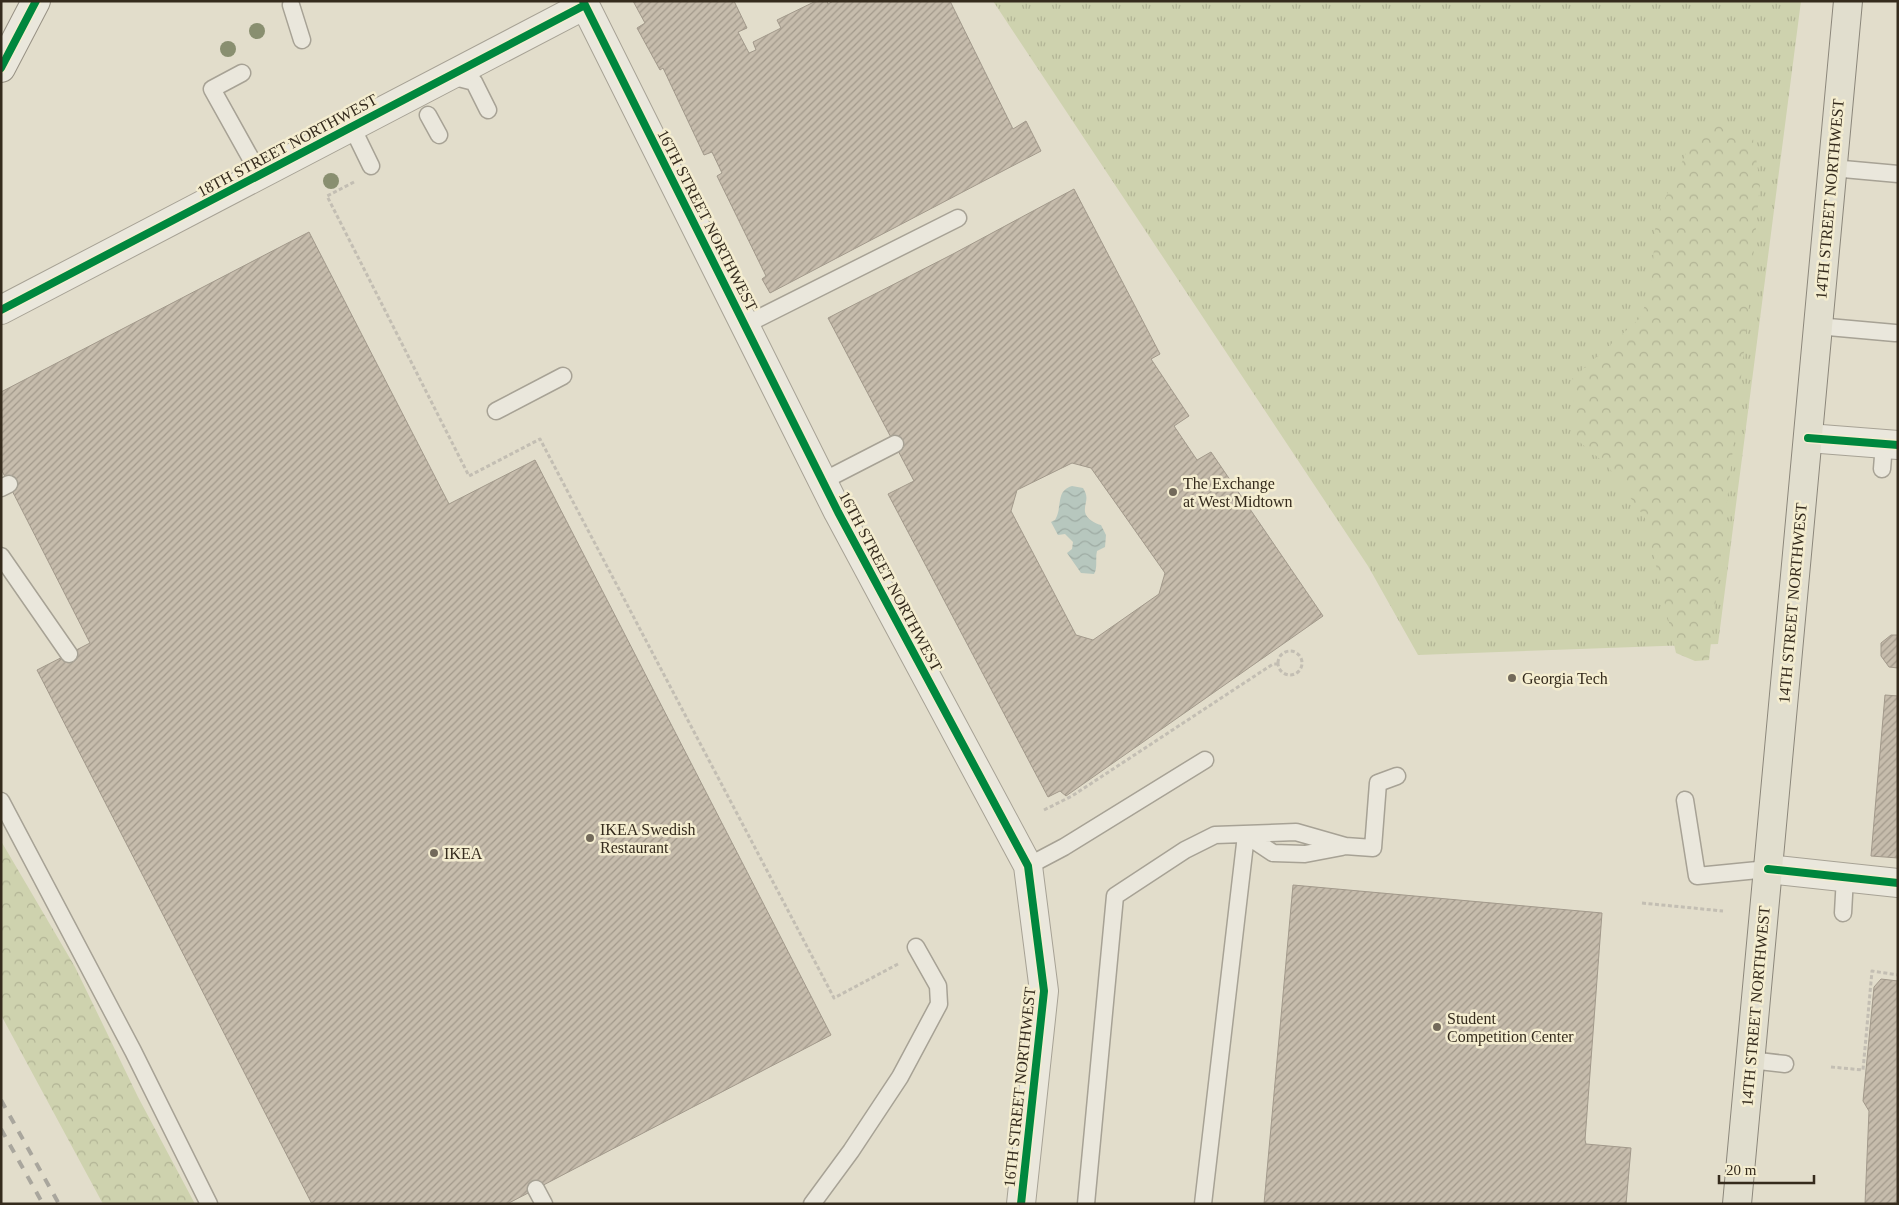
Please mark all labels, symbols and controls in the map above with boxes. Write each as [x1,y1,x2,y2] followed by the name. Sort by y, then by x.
[194,91,380,200] street label: 18TH STREET NORTHWEST
[1812,98,1847,300] street label: 14TH STREET NORTHWEST
[654,127,761,314] street label: 16TH STREET NORTHWEST
[1183,475,1293,510] place label: The Exchange at West Midtown
[1167,486,1179,498] marker: The Exchange at West Midtown
[836,488,945,674] street label: 16TH STREET NORTHWEST
[1775,502,1810,704] street label: 14TH STREET NORTHWEST
[1522,670,1608,688] place label: Georgia Tech
[1506,672,1518,684] marker: Georgia Tech
[600,821,696,856] place label: IKEA Swedish Restaurant
[584,832,596,844] marker: IKEA Swedish Restaurant
[444,845,483,862] place label: IKEA
[428,847,440,859] marker: IKEA
[1738,905,1773,1107] street label: 14TH STREET NORTHWEST
[1001,986,1038,1188] street label: 16TH STREET NORTHWEST
[1447,1010,1574,1046] place label: Student Competition Center
[1431,1021,1443,1033] marker: Student Competition Center
[1719,1152,1814,1184] scale bar
[1726,1162,1757,1178] text: 20 m

